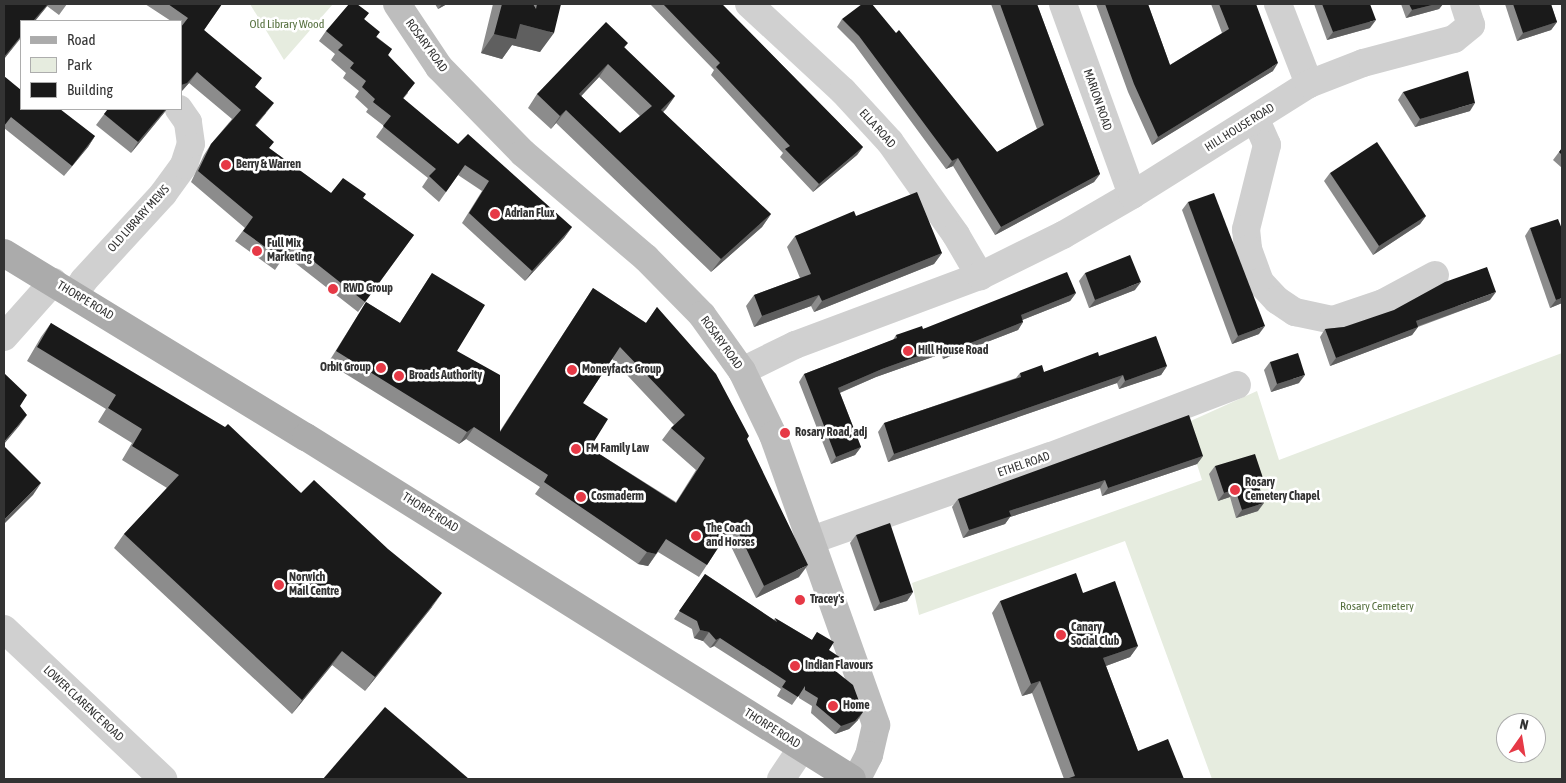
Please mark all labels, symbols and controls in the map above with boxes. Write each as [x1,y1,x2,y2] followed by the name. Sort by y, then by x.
[402,17,450,75] street label: ROSARY ROAD
[250,18,324,32] park label: Old Library Wood
[20,20,182,110] legend
[67,31,96,48] text: Road
[67,56,92,73] text: Park
[1080,67,1114,133] street label: MARION ROAD
[67,81,113,98] text: Building
[1203,101,1277,155] street label: HILL HOUSE ROAD
[856,107,898,151] street label: ELLA ROAD
[236,158,301,172] place label: Berry & Warren
[220,159,232,171] marker: Berry & Warren
[105,183,173,255] street label: OLD LIBRARY MEWS
[505,207,555,221] place label: Adrian Flux
[489,208,501,220] marker: Adrian Flux
[267,237,312,265] place label: Full Mix Marketing
[251,245,263,257] marker: Full Mix Marketing
[54,279,116,323] street label: THORPE ROAD
[343,282,393,296] place label: RWD Group
[327,283,339,295] marker: RWD Group
[697,314,745,372] street label: ROSARY ROAD
[918,344,988,358] place label: Hill House Road
[902,345,914,357] marker: Hill House Road
[320,361,371,375] place label: Orbit Group
[375,362,387,374] marker: Orbit Group
[582,363,661,377] place label: Moneyfacts Group
[566,364,578,376] marker: Moneyfacts Group
[409,369,482,383] place label: Broads Authority
[393,370,405,382] marker: Broads Authority
[795,426,867,440] place label: Rosary Road, adj
[779,427,791,439] marker: Rosary Road, adj
[586,442,649,456] place label: FM Family Law
[570,443,582,455] marker: FM Family Law
[996,449,1052,481] street label: ETHEL ROAD
[1245,476,1320,504] place label: Rosary Cemetery Chapel
[1229,484,1241,496] marker: Rosary Cemetery Chapel
[399,490,461,536] street label: THORPE ROAD
[591,490,644,504] place label: Cosmaderm
[575,491,587,503] marker: Cosmaderm
[706,522,755,550] place label: The Coach and Horses
[690,530,702,542] marker: The Coach and Horses
[289,571,339,599] place label: Norwich Mail Centre
[273,579,285,591] marker: Norwich Mail Centre
[810,593,844,607] place label: Tracey's
[794,594,806,606] marker: Tracey's
[1340,600,1414,614] park label: Rosary Cemetery
[1071,621,1119,649] place label: Canary Social Club
[1055,629,1067,641] marker: Canary Social Club
[805,659,873,673] place label: Indian Flavours
[789,660,801,672] marker: Indian Flavours
[40,663,126,745] street label: LOWER CLARENCE ROAD
[843,699,870,713] place label: Home
[827,700,839,712] marker: Home
[741,706,803,752] street label: THORPE ROAD
[1496,713,1546,763] north arrow
[1518,716,1530,733] text: N

